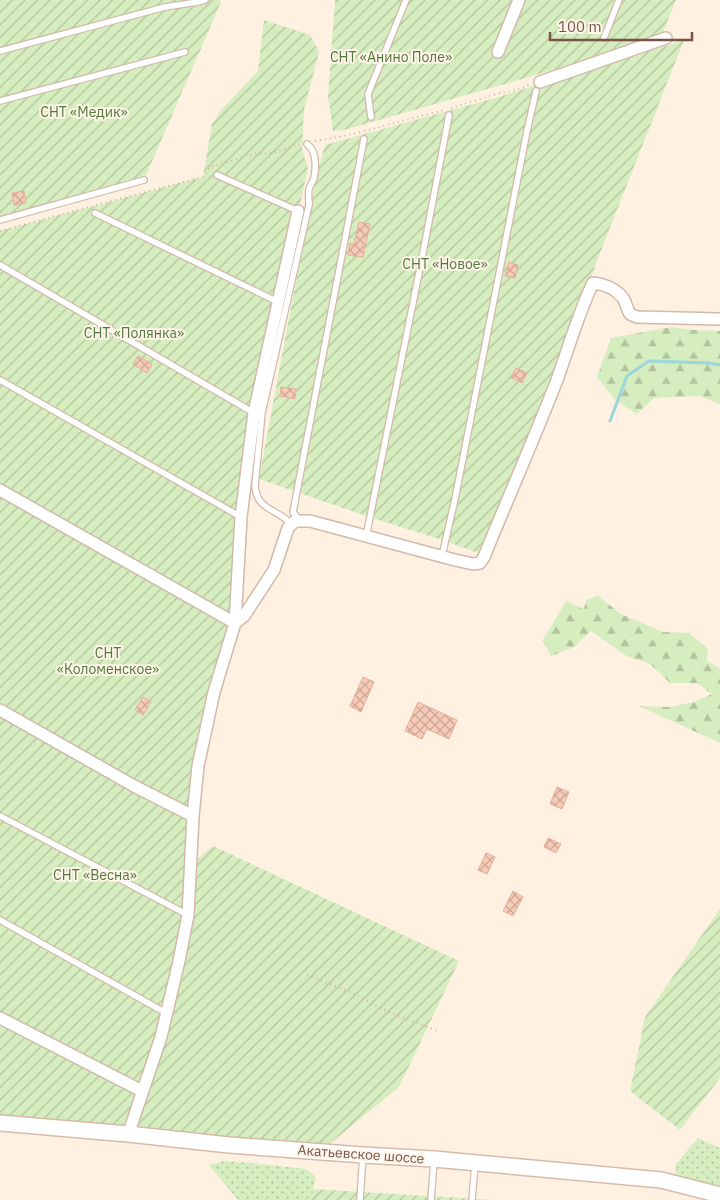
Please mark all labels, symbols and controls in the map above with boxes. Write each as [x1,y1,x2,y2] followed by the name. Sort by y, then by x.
[550,10,692,42] scale bar
[558,17,602,36] text: 100 m
[330,48,452,66] park label: СНТ «Анино Поле»
[40,103,128,121] park label: СНТ «Медик»
[402,255,488,273] park label: СНТ «Новое»
[84,324,184,342] park label: СНТ «Полянка»
[57,644,159,678] park label: СНТ «Коломенское»
[53,866,137,884] park label: СНТ «Весна»
[297,1141,425,1167] street label: Акатьевское шоссе

